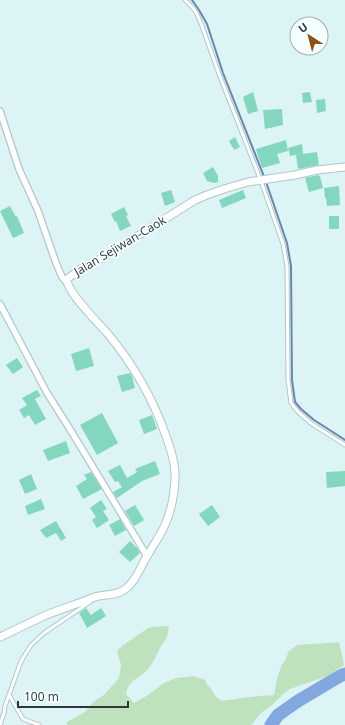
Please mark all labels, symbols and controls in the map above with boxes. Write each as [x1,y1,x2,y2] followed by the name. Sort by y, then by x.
[289,16,329,56] north arrow
[295,19,311,36] text: U
[70,211,169,280] street label: Jalan Sejiwan-Caok
[18,683,128,709] scale bar
[24,688,59,705] text: 100 m

